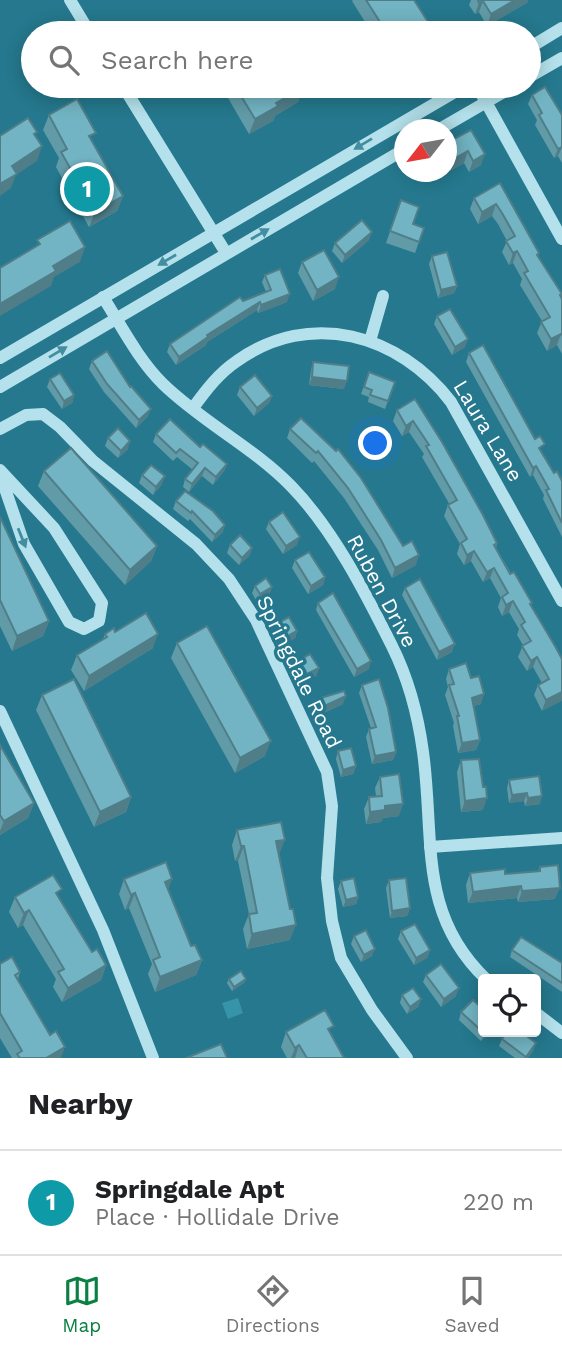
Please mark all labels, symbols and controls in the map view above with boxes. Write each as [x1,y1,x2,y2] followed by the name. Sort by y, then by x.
[21,21,541,98] search box
[45,41,83,79] icon: search
[101,45,253,75] text: Search here
[394,119,457,182] north arrow
[354,138,373,151] one-way arrow
[64,163,110,215] pin: 1
[250,228,269,240] one-way arrow
[157,253,177,265] one-way arrow
[49,346,68,359] one-way arrow
[448,376,528,486] street label: Laura Lane
[358,426,392,460] your location
[17,528,28,549] one-way arrow
[342,530,423,652] street label: Ruben Drive
[252,591,347,752] street label: Springdale Road
[478,974,541,1037] map controls
[478,974,541,1037] button: locate
[28,1086,133,1121] text: Nearby
[95,1174,284,1204] text: Springdale Apt
[46,1189,56,1216] text: 1
[463,1189,534,1216] text: 220 m
[95,1204,340,1231] text: Place · Hollidale Drive
[62,1272,101,1337] tab: Map
[226,1272,320,1337] tab: Directions
[444,1272,500,1337] tab: Saved

